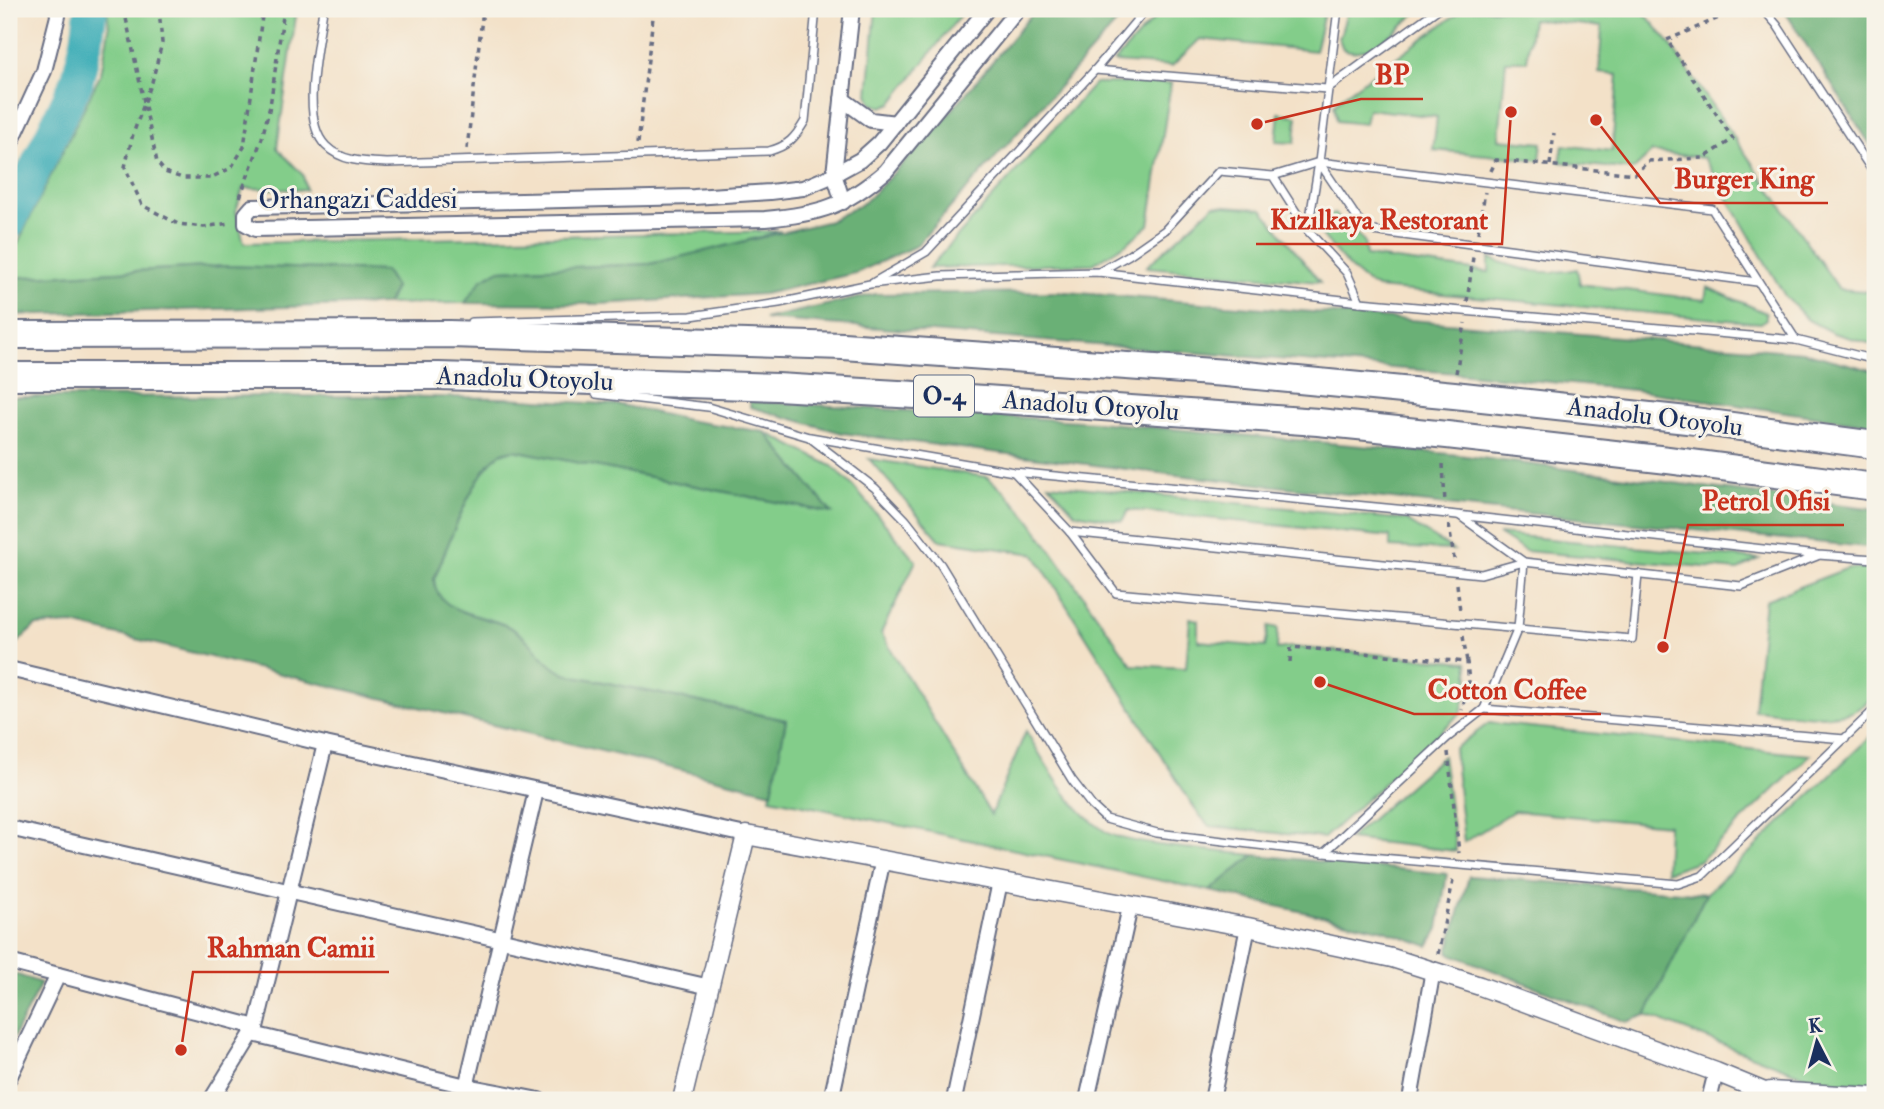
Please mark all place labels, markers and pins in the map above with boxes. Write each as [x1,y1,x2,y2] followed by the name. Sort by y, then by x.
[1361,50,1423,99] callout: BP
[1660,154,1828,203] callout: Burger King
[1256,195,1502,244] callout: Kızılkaya Restorant
[1688,476,1844,525] callout: Petrol Ofisi
[1414,665,1601,714] callout: Cotton Coffee
[193,923,389,972] callout: Rahman Camii

